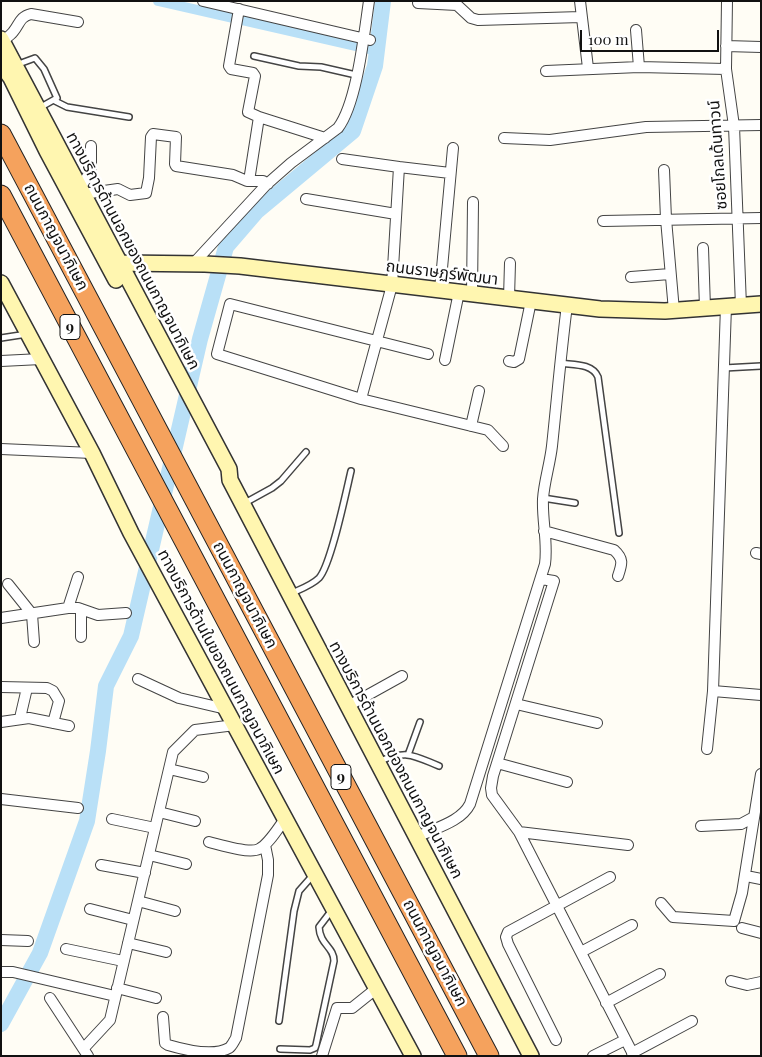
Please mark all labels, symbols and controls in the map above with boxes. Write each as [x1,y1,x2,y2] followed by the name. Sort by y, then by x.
[582,20,721,52] scale bar
[588,29,629,49] text: 100 m
[705,100,731,210] street label: ซอยโกลเด้นทาวน์
[62,129,204,373] street label: ทางบริการด้านนอกของถนนกาญจนาภิเษก
[20,180,92,294] street label: ถนนกาญจนาภิเษก
[385,257,499,289] street label: ถนนราษฏร์พัฒนา
[60,314,80,340] road number: 9
[209,538,281,652] street label: ถนนกาญจนาภิเษก
[153,546,289,778] street label: ทางบริการด้านในของถนนกาญจนาภิเษก
[325,638,467,882] street label: ทางบริการด้านนอกของถนนกาญจนาภิเษก
[331,764,351,790] road number: 9
[399,896,471,1010] street label: ถนนกาญจนาภิเษก

